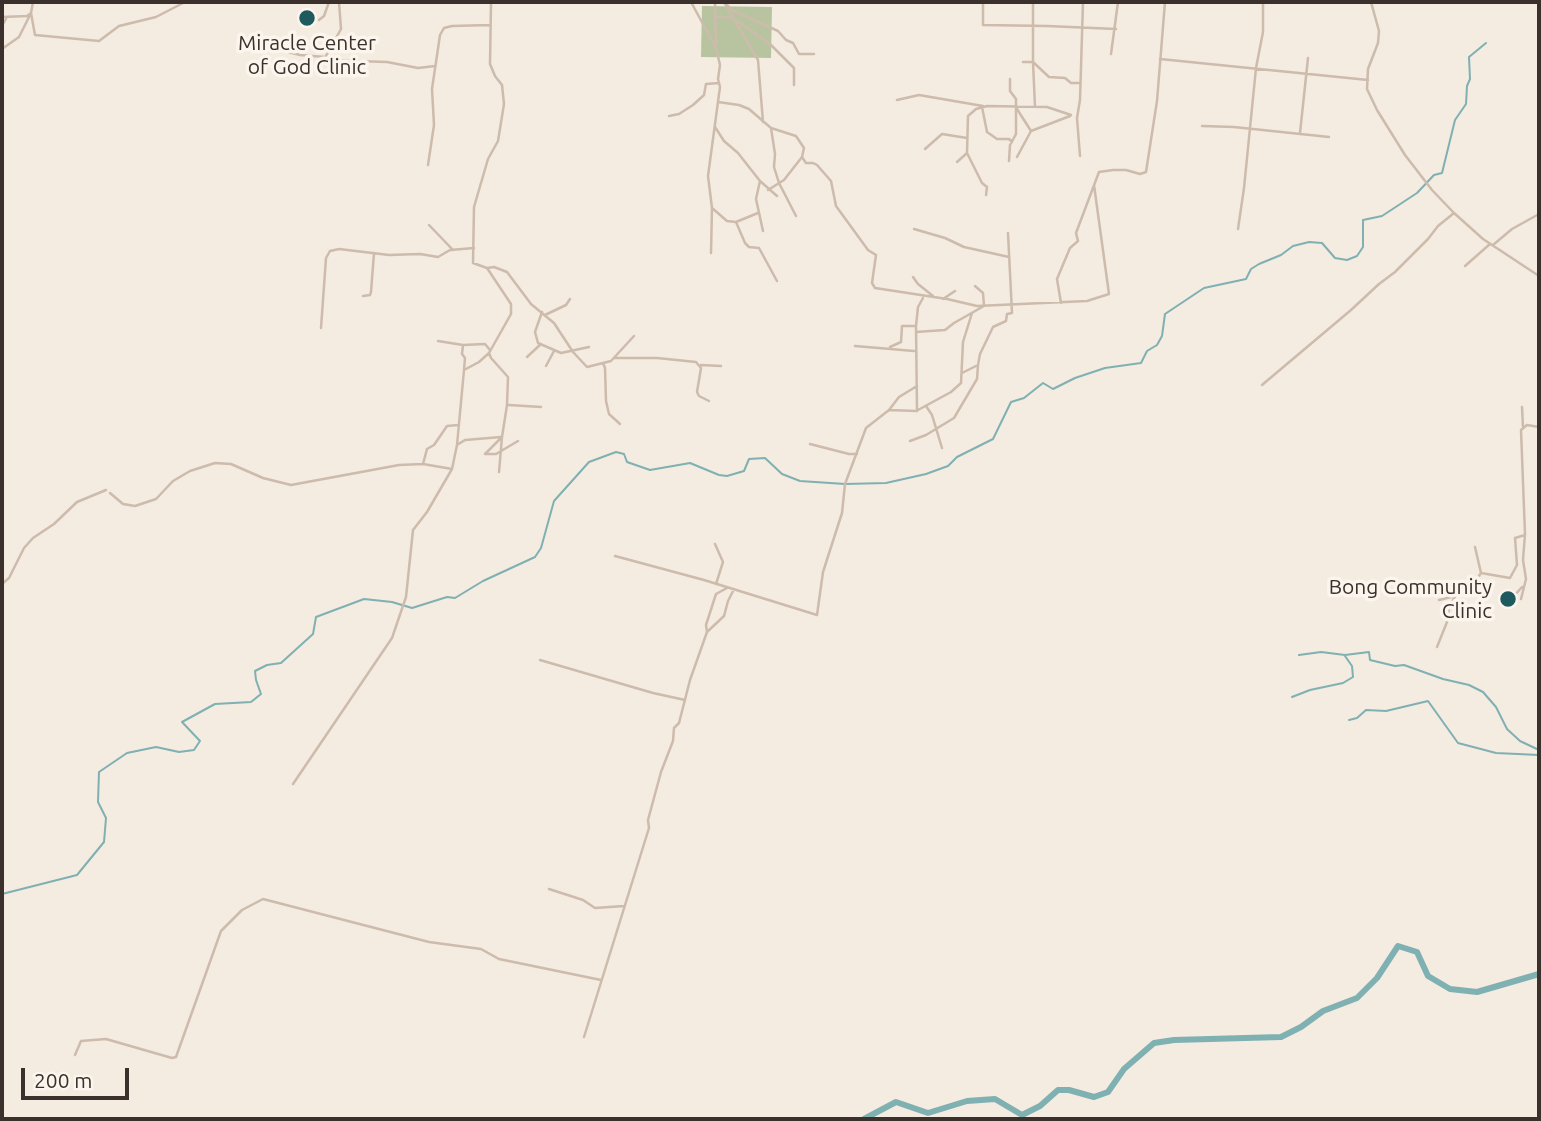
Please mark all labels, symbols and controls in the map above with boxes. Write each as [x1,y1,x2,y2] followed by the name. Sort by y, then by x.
[297,8,317,28] marker: Miracle Center of God Clinic
[238,30,376,80] place label: Miracle Center of God Clinic
[1329,574,1492,624] place label: Bong Community Clinic
[1498,589,1518,609] marker: Bong Community Clinic
[24,1054,133,1098] scale bar
[34,1068,92,1092] text: 200 m

